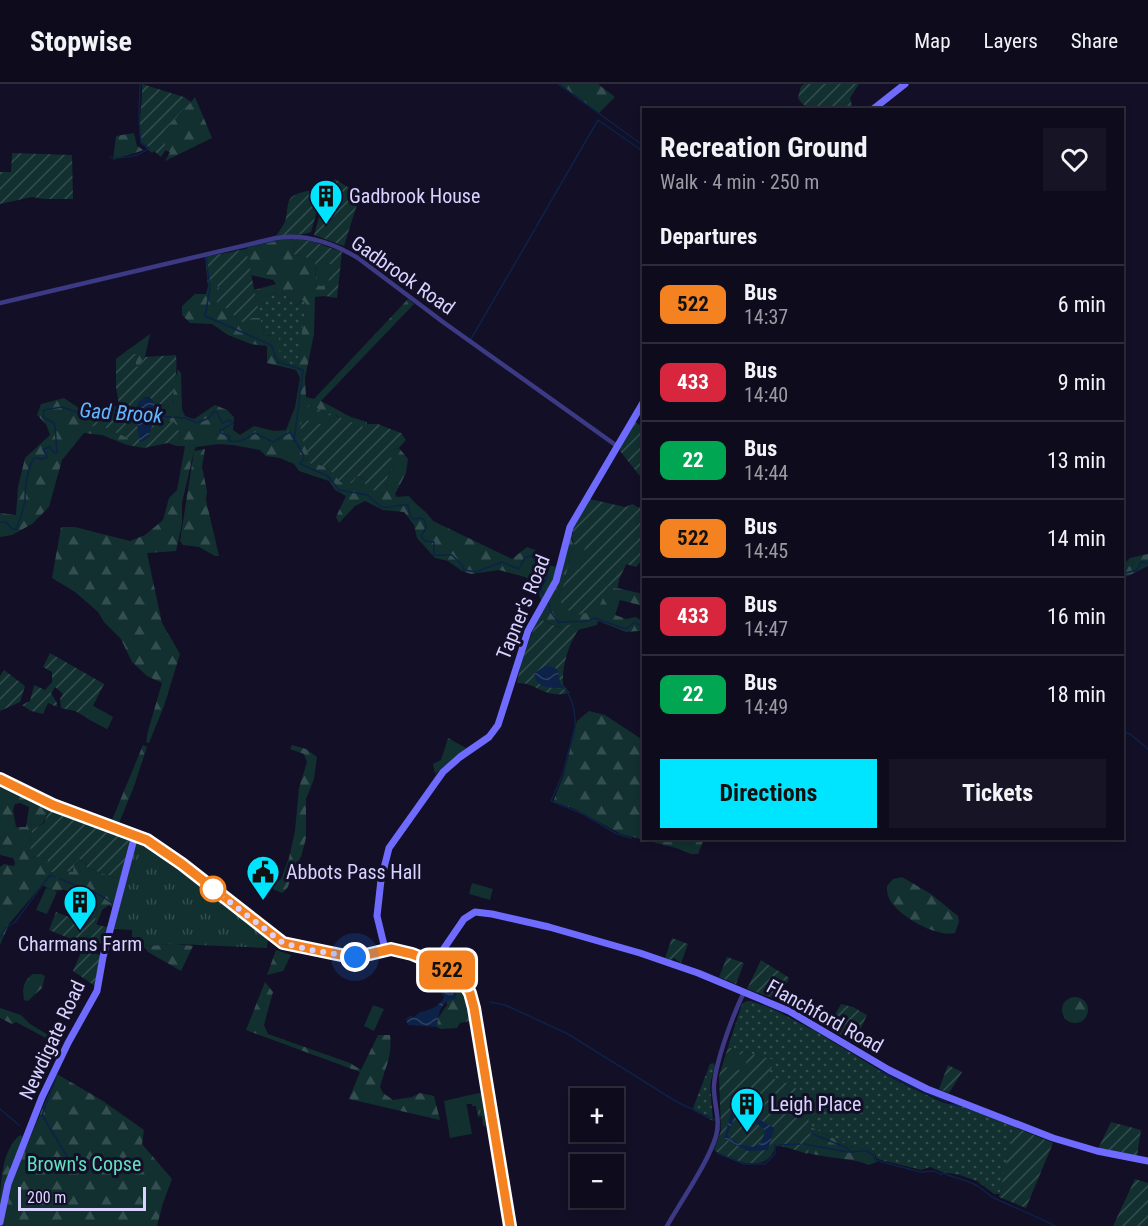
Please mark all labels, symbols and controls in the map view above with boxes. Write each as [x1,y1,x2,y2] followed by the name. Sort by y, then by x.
[30,25,132,58] text: Stopwise
[914,29,951,53] text: Map
[984,29,1038,53] text: Layers
[1071,29,1118,53] text: Share
[1043,128,1106,191] button: heart
[660,131,868,164] text: Recreation Ground
[660,170,819,194] text: Walk · 4 min · 250 m
[308,178,344,225] building icon: Gadbrook House
[349,184,480,208] place label: Gadbrook House
[660,224,757,249] text: Departures
[347,230,459,320] street label: Gadbrook Road
[744,280,777,305] text: Bus
[677,292,709,316] text: 522
[1058,292,1106,317] text: 6 min
[744,305,788,329] text: 14:37
[744,358,777,383] text: Bus
[677,370,709,394] text: 433
[1058,370,1106,395] text: 9 min
[744,383,788,407] text: 14:40
[79,398,164,428] water label: Gad Brook
[744,436,777,461] text: Bus
[682,448,704,472] text: 22
[1047,448,1106,473] text: 13 min
[744,461,788,485] text: 14:44
[744,514,777,539] text: Bus
[677,526,709,550] text: 522
[1047,526,1106,551] text: 14 min
[744,539,788,563] text: 14:45
[491,551,555,663] street label: Tapner's Road
[744,592,777,617] text: Bus
[677,604,709,628] text: 433
[1047,604,1106,629] text: 16 min
[744,617,788,641] text: 14:47
[744,670,777,695] text: Bus
[682,682,704,706] text: 22
[1047,682,1106,707] text: 18 min
[744,695,788,719] text: 14:49
[660,759,877,828] button: Directions
[889,759,1106,828] button: Tickets
[245,854,281,901] public building icon: Abbots Pass Hall
[286,860,421,884] place label: Abbots Pass Hall
[200,876,226,902] unlabelled marker
[62,884,98,931] building icon: Charmans Farm
[18,932,142,956] place label: Charmans Farm
[340,942,370,972] your location
[412,950,482,990] line badge: 522
[431,958,463,982] text: 522
[763,974,887,1058] street label: Flanchford Road
[14,977,90,1103] street label: Newdigate Road
[729,1086,765,1133] building icon: Leigh Place
[570,1088,624,1208] map controls
[570,1088,624,1142] button: +
[770,1092,861,1116] place label: Leigh Place
[27,1152,141,1176] park label: Brown's Copse
[570,1154,624,1208] button: −
[18,1184,146,1212] scale bar
[27,1188,66,1207] text: 200 m

